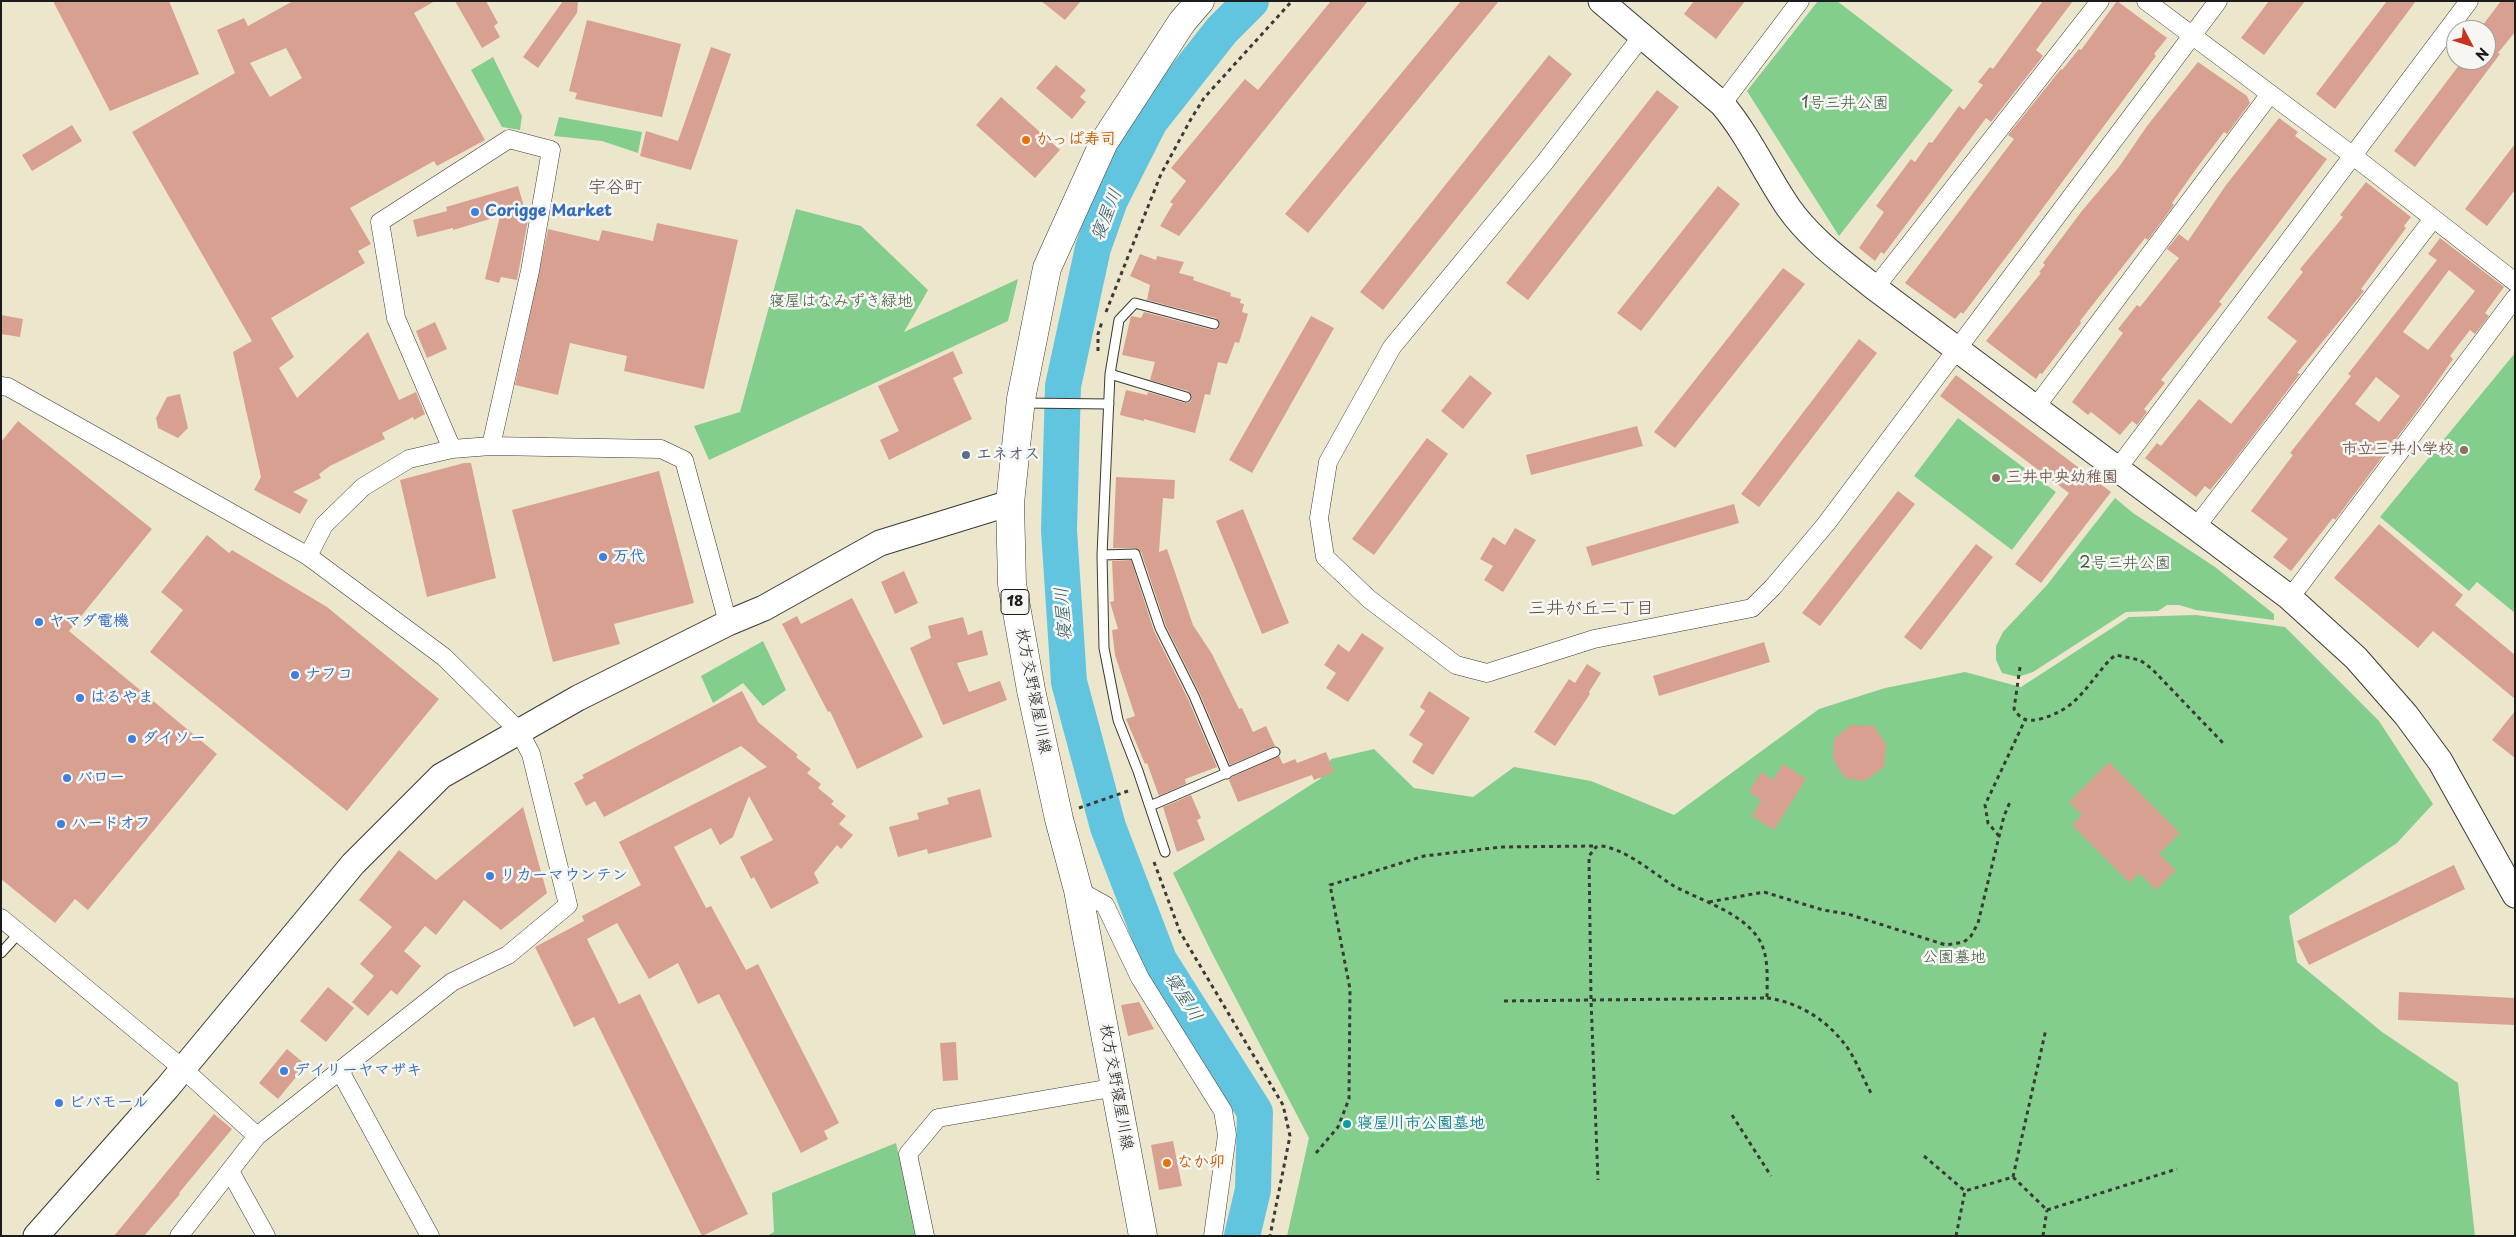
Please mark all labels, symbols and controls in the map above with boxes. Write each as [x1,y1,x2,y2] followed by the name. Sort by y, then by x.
[2446,20,2496,70] north arrow
[2470,43,2494,65] text: N
[1801,94,1889,114] park label: 1号三井公園
[1036,130,1116,150] place label: かっぱ寿司
[1020,134,1032,146] marker: かっぱ寿司
[588,177,642,199] district label: 宇谷町
[1087,186,1127,244] water label: 寝屋川
[485,202,612,222] place label: Corigge Market
[469,206,481,218] marker: Corigge Market
[769,292,913,312] park label: 寝屋はなみずき緑地
[2342,440,2454,460] place label: 市立三井小学校
[2458,444,2470,456] marker: 市立三井小学校
[976,445,1040,465] place label: エネオス
[960,449,972,461] marker: エネオス
[2006,468,2118,488] place label: 三井中央幼稚園
[1990,472,2002,484] marker: 三井中央幼稚園
[613,547,645,567] place label: 万代
[597,551,609,563] marker: 万代
[2079,554,2171,574] park label: 2号三井公園
[1051,586,1077,642] water label: 寝屋川
[1001,590,1029,614] road number: 18
[1528,598,1654,620] district label: 三井が丘二丁目
[49,612,129,632] place label: ヤマダ電機
[33,616,45,628] marker: ヤマダ電機
[1011,626,1055,756] street label: 枚方交野寝屋川線
[305,665,353,685] place label: ナフコ
[289,669,301,681] marker: ナフコ
[90,688,154,708] place label: はるやま
[74,692,86,704] marker: はるやま
[142,729,206,749] place label: ダイソー
[126,733,138,745] marker: ダイソー
[77,768,125,788] place label: バロー
[61,772,73,784] marker: バロー
[71,814,151,834] place label: ハードオフ
[55,818,67,830] marker: ハードオフ
[500,866,628,886] place label: リカーマウンテン
[484,870,496,882] marker: リカーマウンテン
[1922,948,1986,968] park label: 公園墓地
[1160,968,1206,1026] water label: 寝屋川
[1095,1022,1137,1152] street label: 枚方交野寝屋川線
[294,1061,422,1081] place label: デイリーヤマザキ
[278,1065,290,1077] marker: デイリーヤマザキ
[69,1093,149,1113] place label: ビバモール
[53,1097,65,1109] marker: ビバモール
[1357,1114,1485,1134] place label: 寝屋川市公園墓地
[1341,1118,1353,1130] marker: 寝屋川市公園墓地
[1177,1153,1225,1173] place label: なか卯
[1161,1157,1173,1169] marker: なか卯

